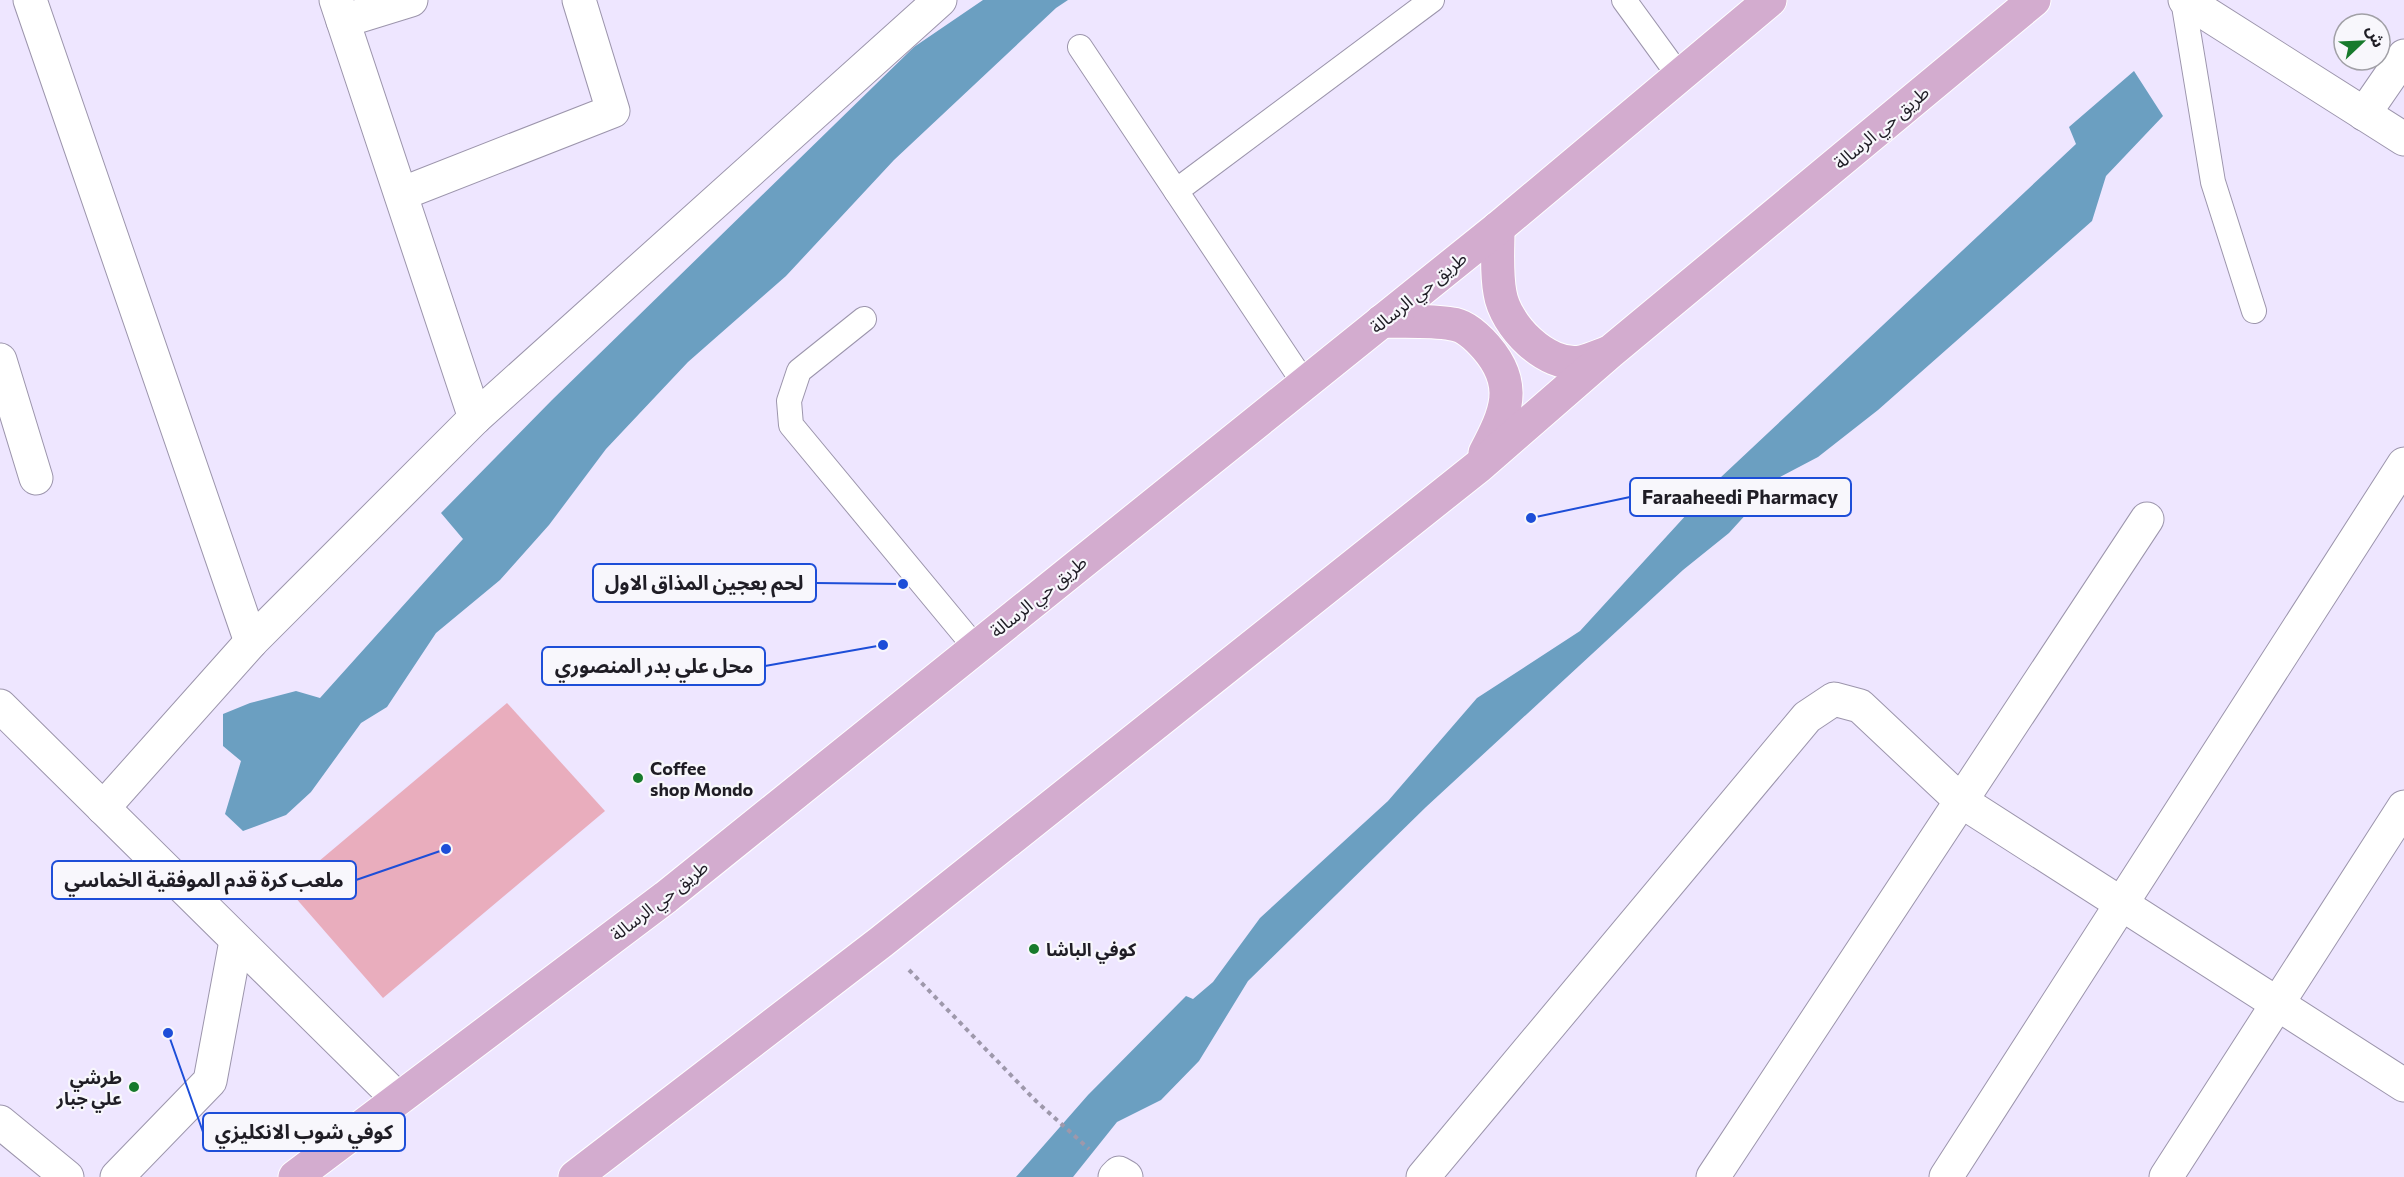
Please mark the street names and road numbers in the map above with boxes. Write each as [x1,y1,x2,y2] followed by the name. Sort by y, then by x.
[1829,81,1935,176] street label: طريق حي الرسالة
[1365,246,1473,340] street label: طريق حي الرسالة
[985,550,1093,644] street label: طريق حي الرسالة
[606,855,714,947] street label: طريق حي الرسالة

